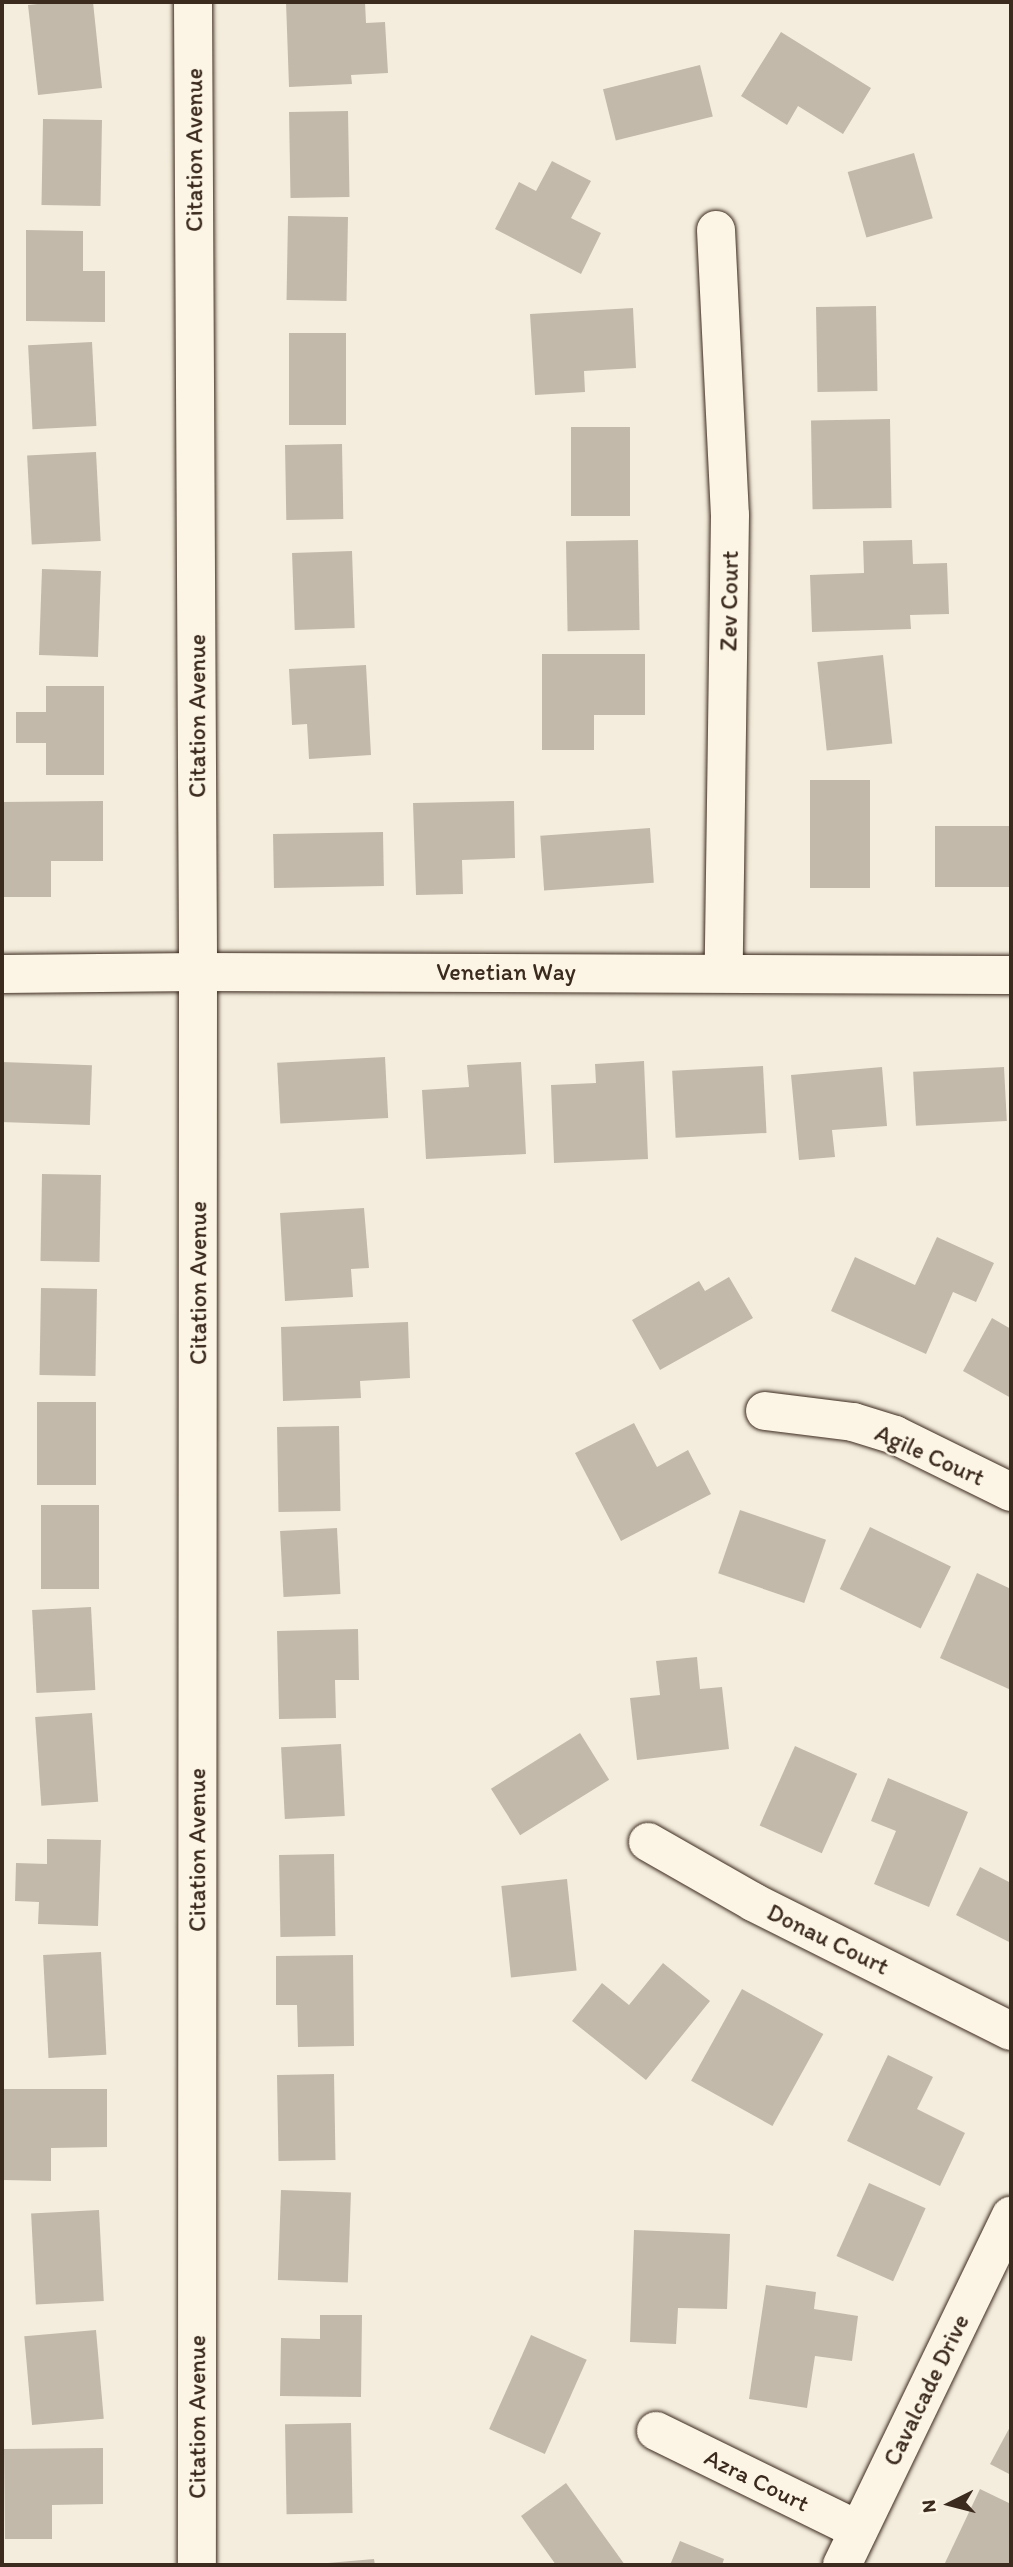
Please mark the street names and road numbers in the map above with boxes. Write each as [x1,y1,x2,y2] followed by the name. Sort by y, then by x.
[180,68,208,232] street label: Citation Avenue
[714,550,744,652] street label: Zev Court
[183,634,211,798] street label: Citation Avenue
[436,958,576,986] street label: Venetian Way
[184,1201,212,1365] street label: Citation Avenue
[871,1418,989,1492] street label: Agile Court
[183,1768,211,1932] street label: Citation Avenue
[763,1897,893,1981] street label: Donau Court
[877,2309,975,2471] street label: Cavalcade Drive
[183,2335,211,2499] street label: Citation Avenue
[700,2442,814,2518] street label: Azra Court

